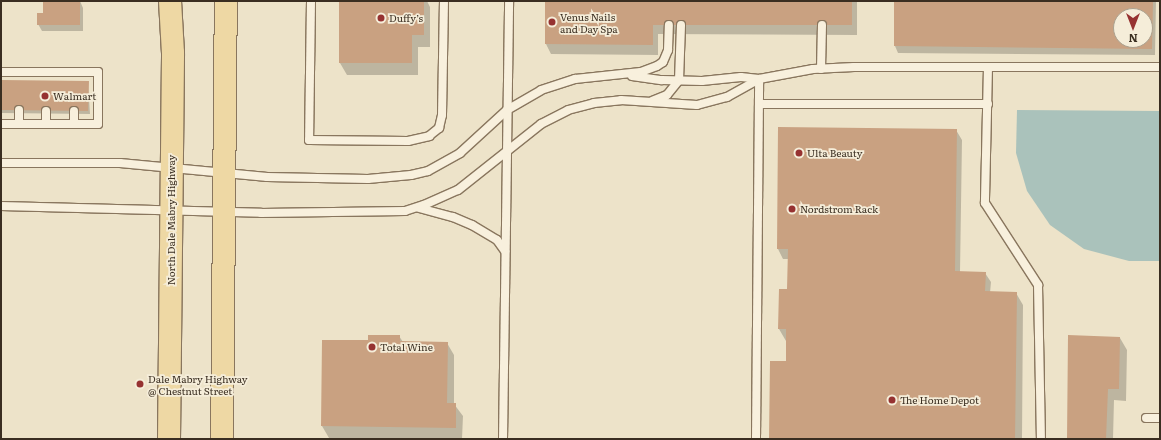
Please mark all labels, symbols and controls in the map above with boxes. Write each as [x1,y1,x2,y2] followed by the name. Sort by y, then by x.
[1113,8,1153,48] north arrow
[560,10,618,34] place label: Venus Nails and Day Spa
[389,12,423,24] place label: Duffy’s
[376,13,386,23] marker: Duffy’s
[547,17,557,27] marker: Venus Nails and Day Spa
[1128,31,1138,47] text: N
[53,90,96,102] place label: Walmart
[40,91,50,101] marker: Walmart
[807,147,862,159] place label: Ulta Beauty
[794,148,804,158] marker: Ulta Beauty
[165,155,177,285] street label: North Dale Mabry Highway
[800,203,878,215] place label: Nordstrom Rack
[787,204,797,214] marker: Nordstrom Rack
[380,341,433,353] place label: Total Wine
[367,342,377,352] marker: Total Wine
[148,372,247,396] place label: Dale Mabry Highway @ Chestnut Street
[135,379,145,389] marker: Dale Mabry Highway @ Chestnut Street
[900,394,979,406] place label: The Home Depot
[887,395,897,405] marker: The Home Depot

